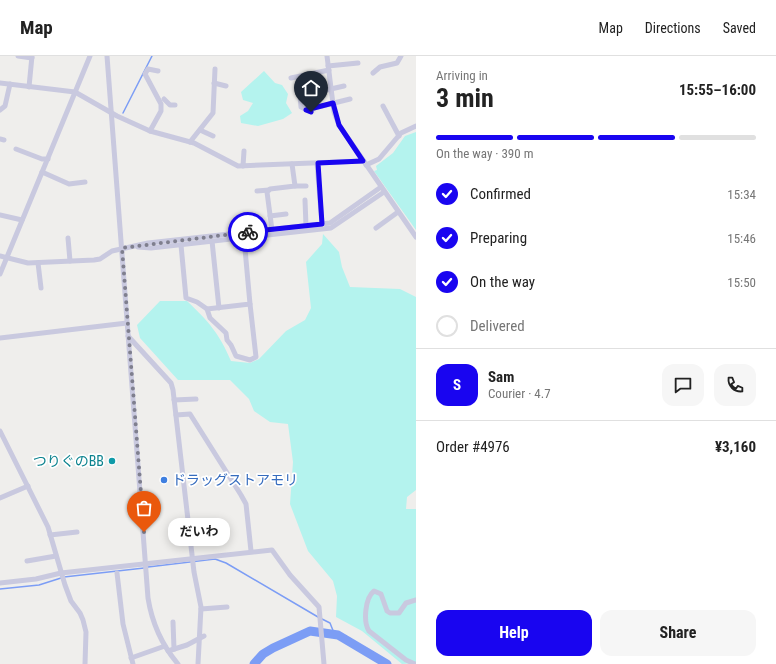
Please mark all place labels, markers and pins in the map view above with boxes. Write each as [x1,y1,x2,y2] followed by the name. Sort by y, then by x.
[294,71,328,112] pin
[33,453,104,469] place label: つりぐのBB
[107,456,117,466] marker: つりぐのBB
[172,472,298,488] place label: ドラッグストアモリ
[159,475,169,485] marker: ドラッグストアモリ
[127,491,161,532] pin
[168,518,230,546] callout: だいわ

